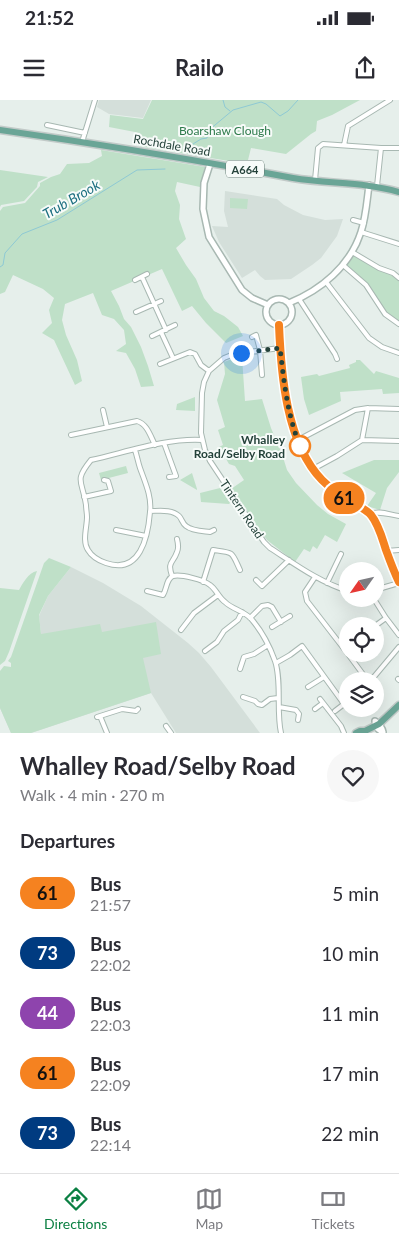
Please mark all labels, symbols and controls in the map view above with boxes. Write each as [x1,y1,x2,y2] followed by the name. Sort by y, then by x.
[25,6,74,29] text: 21:52
[20,54,48,82] icon: menu
[175,54,224,81] text: Railo
[351,54,379,82] icon: share
[179,123,271,138] park label: Boarshaw Clough
[132,131,212,159] street label: Rochdale Road
[226,161,264,178] road number: A664
[39,176,103,222] water label: Trub Brook
[229,341,254,366] your location
[194,432,286,461] place label: Whalley Road/Selby Road
[289,435,311,457] marker: Whalley Road/Selby Road
[217,477,267,541] street label: Tintern Road
[322,482,366,514] line badge: 61
[334,487,354,509] text: 61
[339,562,384,608] north arrow
[339,562,384,717] map controls
[339,617,384,662] button: locate
[339,672,384,717] button: layers
[327,750,379,802] button: heart
[20,751,296,780] text: Whalley Road/Selby Road
[20,785,165,804] text: Walk · 4 min · 270 m
[20,829,115,852] text: Departures
[90,872,121,895] text: Bus
[37,882,58,904] text: 61
[332,882,379,905] text: 5 min
[90,895,131,914] text: 21:57
[90,932,121,955] text: Bus
[37,942,58,964] text: 73
[321,942,379,965] text: 10 min
[90,955,131,974] text: 22:02
[90,992,121,1015] text: Bus
[37,1002,58,1024] text: 44
[321,1002,379,1025] text: 11 min
[90,1015,131,1034] text: 22:03
[90,1052,121,1075] text: Bus
[37,1062,58,1084] text: 61
[321,1062,379,1085] text: 17 min
[90,1075,131,1094] text: 22:09
[90,1112,121,1135] text: Bus
[37,1122,58,1144] text: 73
[321,1122,379,1145] text: 22 min
[90,1135,131,1154] text: 22:14
[44,1185,107,1232] tab: Directions
[195,1185,223,1232] tab: Map
[312,1185,355,1232] tab: Tickets

